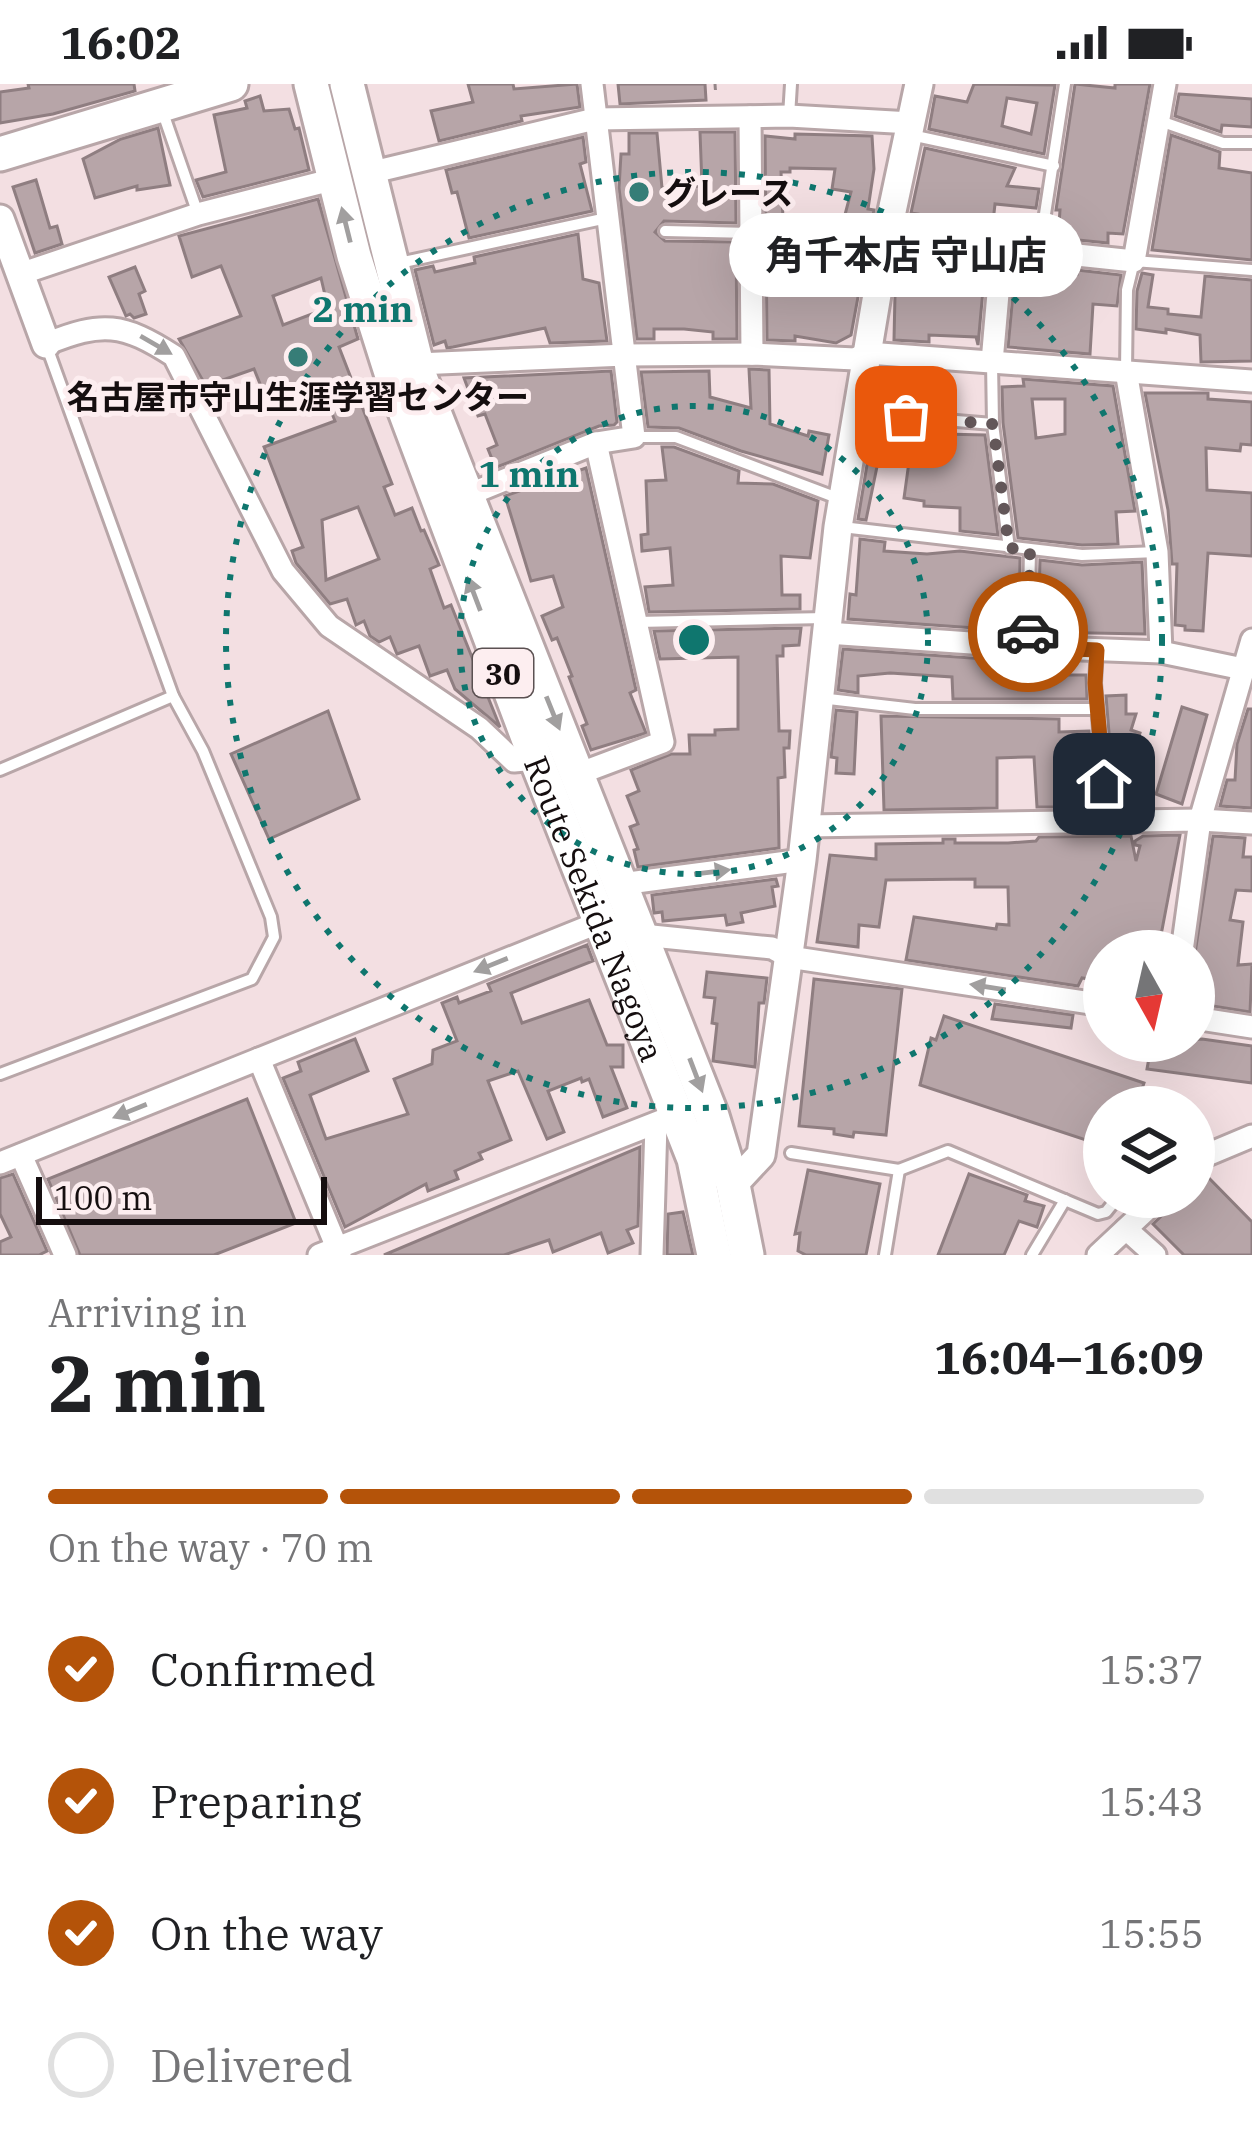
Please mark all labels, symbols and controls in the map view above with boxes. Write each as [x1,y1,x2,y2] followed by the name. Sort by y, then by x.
[60,13,182,71] text: 16:02
[663,171,793,214] place label: グレース
[626,179,652,205] marker: グレース
[336,207,355,244] one-way arrow
[729,213,1083,297] callout: 角千本店 守山店
[765,229,1047,280] text: 角千本店 守山店
[313,285,413,332] text: 2 min
[139,334,173,355] one-way arrow
[285,344,311,370] marker: 名古屋市守山生涯学習センター
[855,366,957,468] pin
[67,375,529,418] place label: 名古屋市守山生涯学習センター
[873,384,939,450] icon: bag
[479,450,579,497] text: 1 min
[968,572,1088,692] courier
[463,575,482,611] one-way arrow
[995,599,1061,665] icon: car
[673,619,715,661] centre of rings
[473,649,533,697] road number: 30
[544,695,563,731] one-way arrow
[1053,733,1155,835] pin
[515,749,675,1068] street label: Route Sekida Nagoya
[1071,751,1137,817] icon: home
[693,862,731,881] one-way arrow
[1083,930,1215,1062] north arrow
[1083,930,1215,1218] map controls
[473,957,509,976] one-way arrow
[969,977,1007,996] one-way arrow
[688,1058,707,1094] one-way arrow
[1083,1086,1215,1218] button: layers
[111,1102,147,1121] one-way arrow
[36,1171,327,1224] scale bar
[54,1176,153,1219] text: 100 m
[48,1287,247,1338] text: Arriving in
[934,1328,1204,1386] text: 16:04–16:09
[48,1332,266,1433] text: 2 min
[48,1522,373,1573] text: On the way · 70 m
[48,1636,114,1702] icon: check
[150,1640,376,1698] text: Confirmed
[1099,1644,1204,1695] text: 15:37
[48,1768,114,1834] icon: check
[150,1772,362,1830] text: Preparing
[1099,1776,1204,1827] text: 15:43
[48,1900,114,1966] icon: check
[150,1904,383,1962] text: On the way
[1099,1908,1204,1959] text: 15:55
[150,2036,353,2094] text: Delivered

